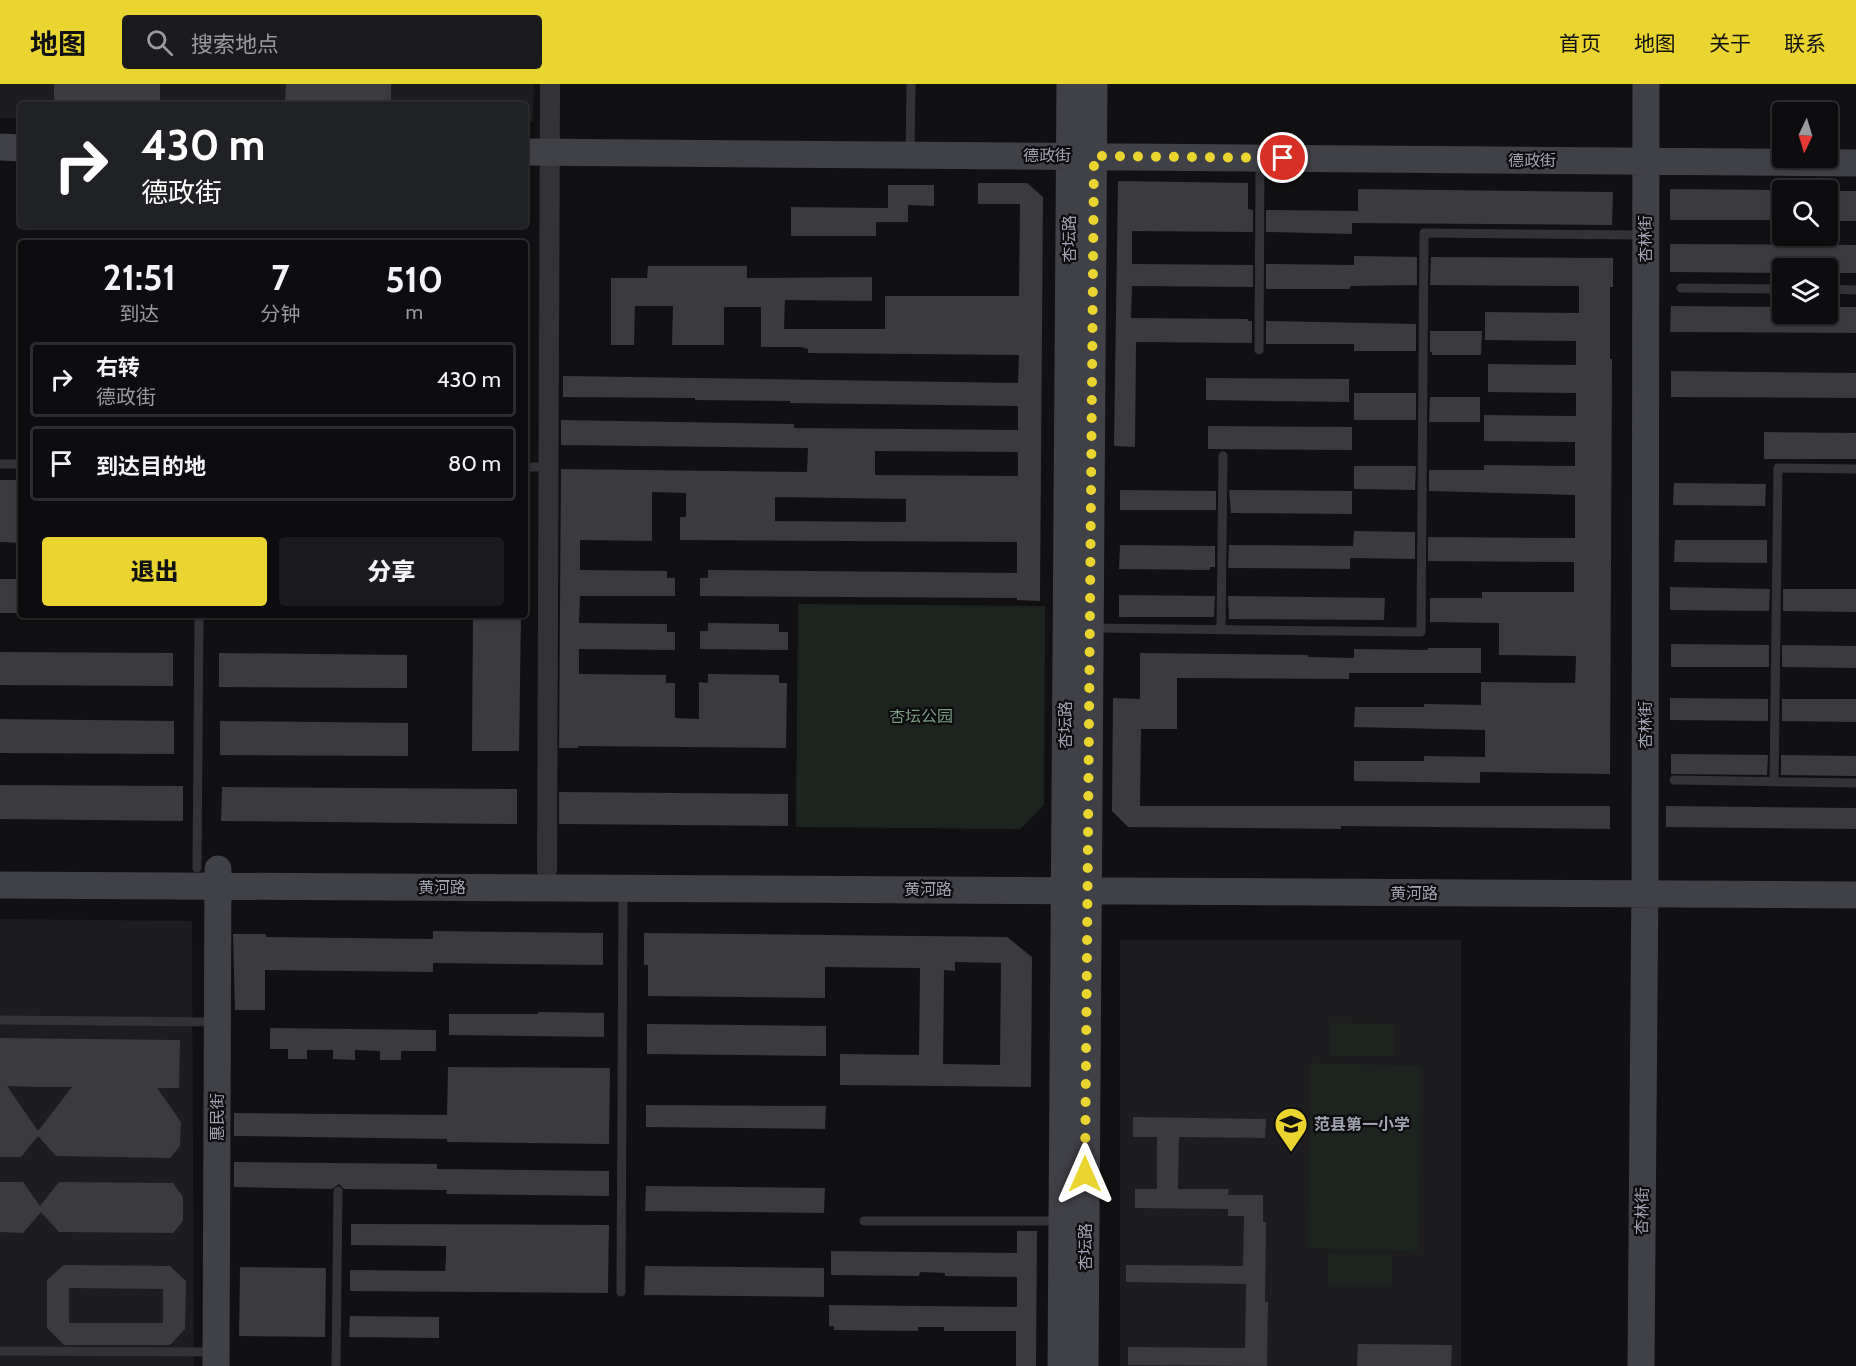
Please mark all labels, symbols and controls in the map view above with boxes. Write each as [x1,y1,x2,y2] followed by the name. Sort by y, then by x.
[122,15,542,69] search box
[143,26,176,59] icon: search
[30,27,86,61] text: 地图
[191,31,279,58] text: 搜索地点
[1559,31,1601,56] text: 首页
[1634,31,1676,56] text: 地图
[1709,31,1751,56] text: 关于
[1784,31,1826,56] text: 联系
[1772,102,1838,168] north arrow
[1772,102,1838,324] map controls
[141,119,265,171] text: 430 m
[42,126,120,204] icon: right
[1257,132,1308,183] pin
[1266,141,1299,174] icon: arrive
[1023,146,1071,165] street label: 德政街
[1508,151,1556,170] street label: 德政街
[141,176,222,209] text: 德政街
[1772,180,1838,246] button: search
[1060,215,1079,263] street label: 杏坛路
[1636,215,1655,263] street label: 杏林街
[103,255,176,299] text: 21:51
[271,255,290,299] text: 7
[385,257,443,301] text: 510
[1772,258,1838,324] button: layers
[405,300,423,324] text: m
[119,302,159,326] text: 到达
[260,302,300,326] text: 分钟
[96,354,140,381] text: 右转
[45,363,78,396] icon: right
[437,366,501,393] text: 430 m
[96,385,156,409] text: 德政街
[45,447,78,480] icon: arrive
[448,450,501,477] text: 80 m
[96,453,206,480] text: 到达目的地
[42,537,267,606] button: 退出
[279,537,504,606] button: 分享
[1056,701,1075,749] street label: 杏坛路
[1636,701,1655,749] street label: 杏林街
[889,707,953,726] park label: 杏坛公园
[418,878,466,897] street label: 黄河路
[904,880,952,899] street label: 黄河路
[1390,884,1438,903] street label: 黄河路
[208,1093,227,1141] street label: 惠民街
[1273,1106,1309,1153] school or university icon: 范县第一小学
[1314,1115,1410,1134] place label: 范县第一小学
[1053,1142,1117,1206] position arrow
[1632,1187,1652,1235] street label: 杏林街
[1076,1223,1095,1271] street label: 杏坛路

